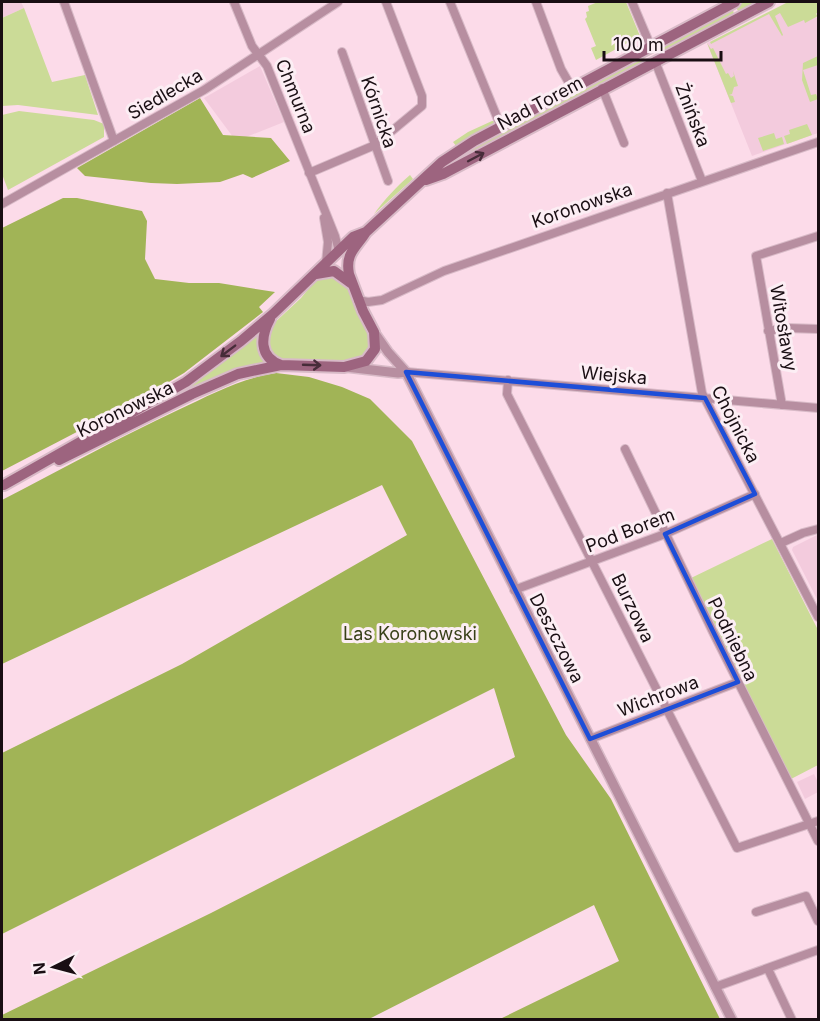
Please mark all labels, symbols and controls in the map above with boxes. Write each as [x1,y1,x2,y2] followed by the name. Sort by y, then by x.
[604,24,721,62] scale bar
[613,34,664,55] text: 100 m
[272,56,320,136] street label: Chmurna
[124,64,206,124] street label: Siedlecka
[494,72,586,134] street label: Nad Torem
[357,73,401,151] street label: Kórnicka
[671,80,716,150] street label: Żnińska
[466,151,484,162] one-way arrow
[529,178,635,232] street label: Koronowska
[766,283,802,373] street label: Witosławy
[220,345,236,357] one-way arrow
[302,359,322,371] one-way arrow
[580,362,648,388] street label: Wiejska
[73,377,177,441] street label: Koronowska
[708,382,764,466] street label: Chojnicka
[583,503,677,557] street label: Pod Borem
[607,570,659,646] street label: Burzowa
[525,590,589,686] street label: Deszczowa
[704,594,762,684] street label: Podniebna
[343,623,477,644] park label: Las Koronowski
[615,671,701,721] street label: Wichrowa
[24,937,84,997] north arrow
[28,961,50,976] text: N

